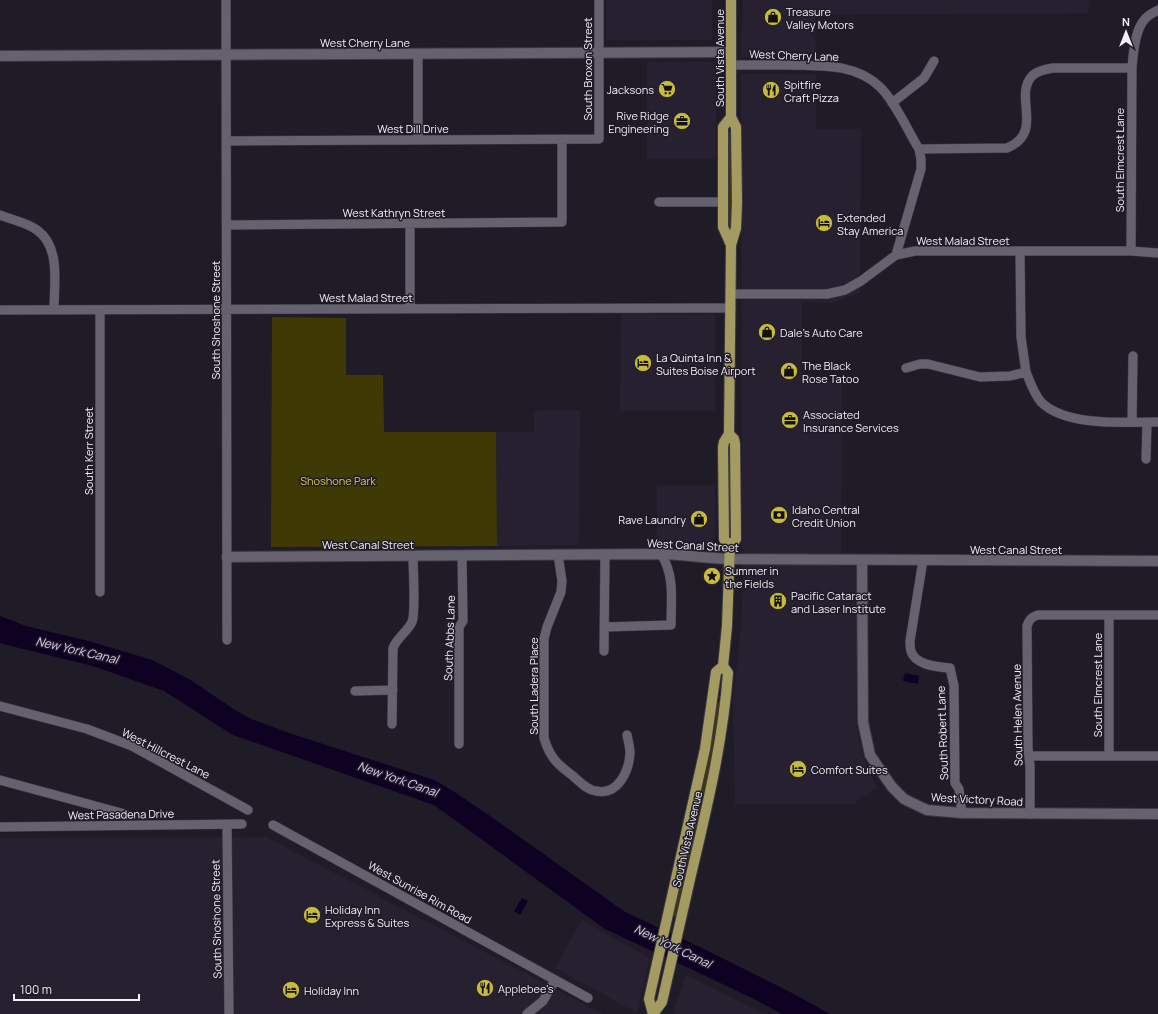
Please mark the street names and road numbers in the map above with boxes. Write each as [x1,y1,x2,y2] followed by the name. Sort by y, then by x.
[712,8,727,107] street label: South Vista Avenue
[580,17,595,121] street label: South Broxon Street
[320,35,410,50] street label: West Cherry Lane
[749,46,840,64] street label: West Cherry Lane
[1112,107,1127,212] street label: South Elmcrest Lane
[377,121,449,136] street label: West Dill Drive
[343,205,445,220] street label: West Kathryn Street
[916,233,1010,248] street label: West Malad Street
[208,261,223,379] street label: South Shoshone Street
[319,290,413,305] street label: West Malad Street
[81,407,96,495] street label: South Kerr Street
[647,535,739,555] street label: West Canal Street
[322,537,414,552] street label: West Canal Street
[970,542,1062,557] street label: West Canal Street
[440,594,458,681] street label: South Abbs Lane
[1090,632,1105,737] street label: South Elmcrest Lane
[526,637,541,735] street label: South Ladera Place
[1009,663,1025,766] street label: South Helen Avenue
[933,685,951,781] street label: South Robert Lane
[119,724,213,782] street label: West Hillcrest Lane
[669,789,705,888] street label: South Vista Avenue
[931,789,1023,809] street label: West Victory Road
[68,806,175,822] street label: West Pasadena Drive
[365,857,475,927] street label: West Sunrise Rim Road
[207,859,225,979] street label: South Shoshone Street

